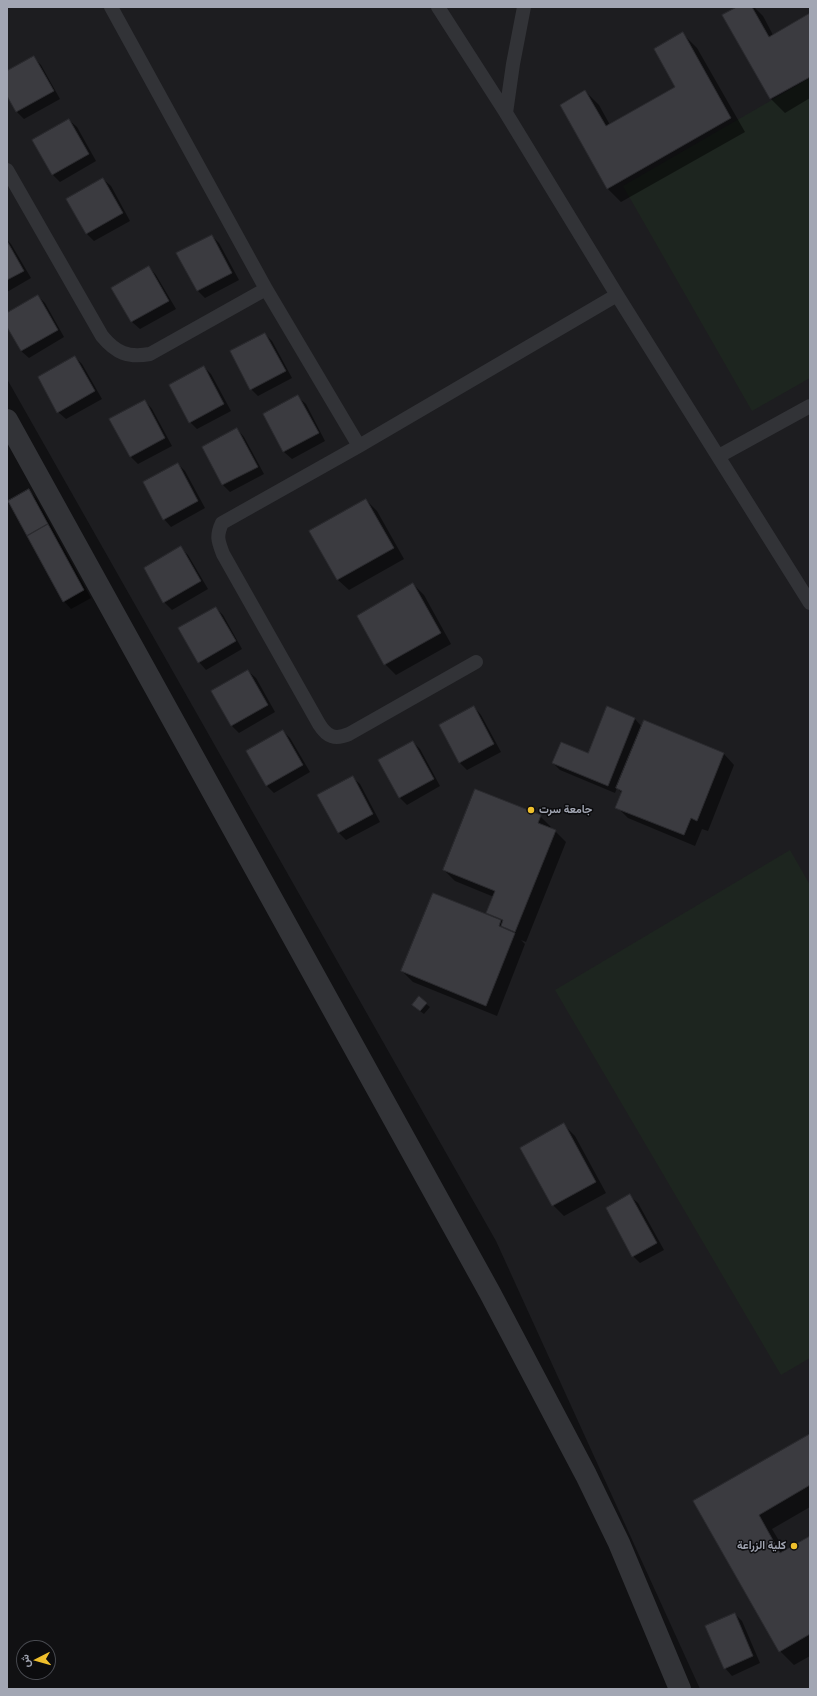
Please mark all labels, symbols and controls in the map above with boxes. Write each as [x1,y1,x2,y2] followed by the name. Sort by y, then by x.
[539,803,592,817] place label: جامعة سرت
[526,805,536,815] marker: جامعة سرت
[737,1539,786,1553] place label: كلية الزراعة
[789,1541,799,1551] marker: كلية الزراعة
[16,1640,56,1680] north arrow
[17,1654,33,1668] text: ش

